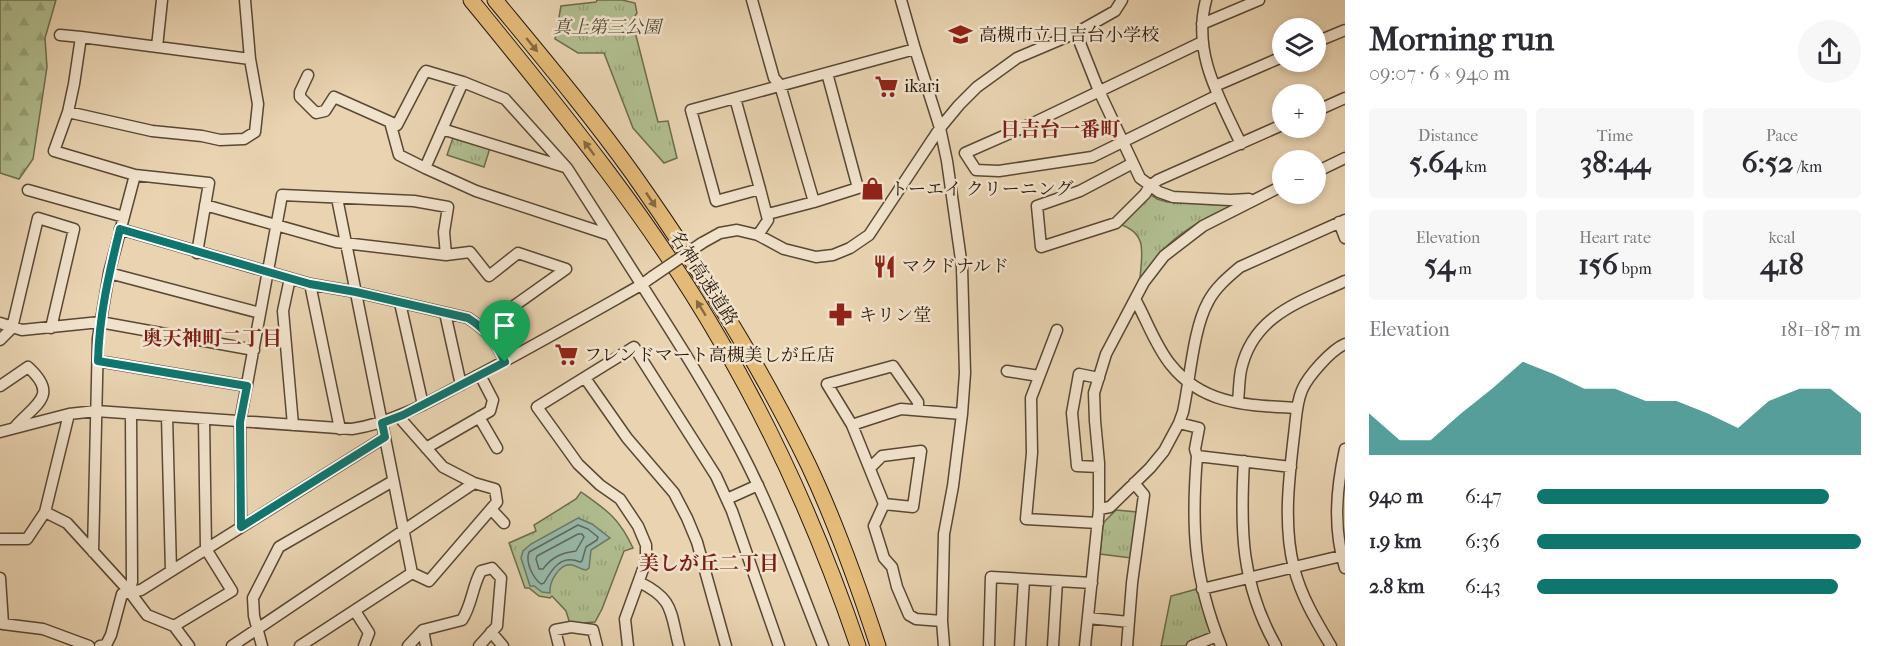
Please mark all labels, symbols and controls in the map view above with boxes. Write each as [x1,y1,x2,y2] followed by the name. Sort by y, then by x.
[553,17,664,38] park label: 真上第三公園
[1272,18,1326,204] map controls
[1272,18,1326,72] button: layers
[1369,20,1554,59] text: Morning run
[1798,20,1861,83] button: share
[948,22,974,48] school or university icon: 高槻市立日吉台小学校
[979,25,1159,46] place label: 高槻市立日吉台小学校
[525,37,538,52] one-way arrow
[1369,62,1510,85] text: 09:07 · 6 × 940 m
[873,73,899,99] supermarket icon: ikari
[904,76,941,97] place label: ikari
[1272,84,1326,138] button: +
[1000,118,1121,141] district label: 日吉台一番町
[1418,126,1478,145] text: Distance
[1597,126,1633,145] text: Time
[1766,126,1798,145] text: Pace
[584,141,596,156] one-way arrow
[1409,145,1462,180] text: 5.64
[1580,145,1650,180] text: 38:44
[1742,145,1794,180] text: 6:52
[1272,150,1326,204] button: −
[1462,157,1487,176] text: km
[1794,157,1822,176] text: /km
[859,176,885,202] shop icon: トーエイ クリーニング
[890,179,1074,200] place label: トーエイ クリーニング
[645,192,656,208] one-way arrow
[665,227,742,329] street label: 名神高速道路
[1416,228,1480,247] text: Elevation
[1579,228,1651,247] text: Heart rate
[1769,228,1795,247] text: kcal
[1424,247,1455,282] text: 54
[1578,247,1618,282] text: 156
[1760,247,1804,282] text: 418
[871,253,897,279] restaurant icon: マクドナルド
[902,256,1009,277] place label: マクドナルド
[1455,259,1472,278] text: m
[1618,259,1652,278] text: bpm
[479,300,530,362] pin
[695,300,706,316] one-way arrow
[828,302,854,328] pharmacy icon: キリン堂
[859,305,931,326] place label: キリン堂
[488,309,521,342] icon: arrive
[1369,318,1450,341] text: Elevation
[1780,318,1861,341] text: 181–187 m
[142,327,282,350] district label: 奥天神町二丁目
[553,342,579,368] supermarket icon: フレンドマート高槻美しが丘店
[584,345,835,366] place label: フレンドマート高槻美しが丘店
[1369,485,1423,508] text: 940 m
[1465,485,1502,508] text: 6:47
[1369,530,1421,553] text: 1.9 km
[1465,530,1500,553] text: 6:36
[639,552,779,575] district label: 美しが丘二丁目
[1369,575,1424,598] text: 2.8 km
[1465,575,1501,598] text: 6:43

